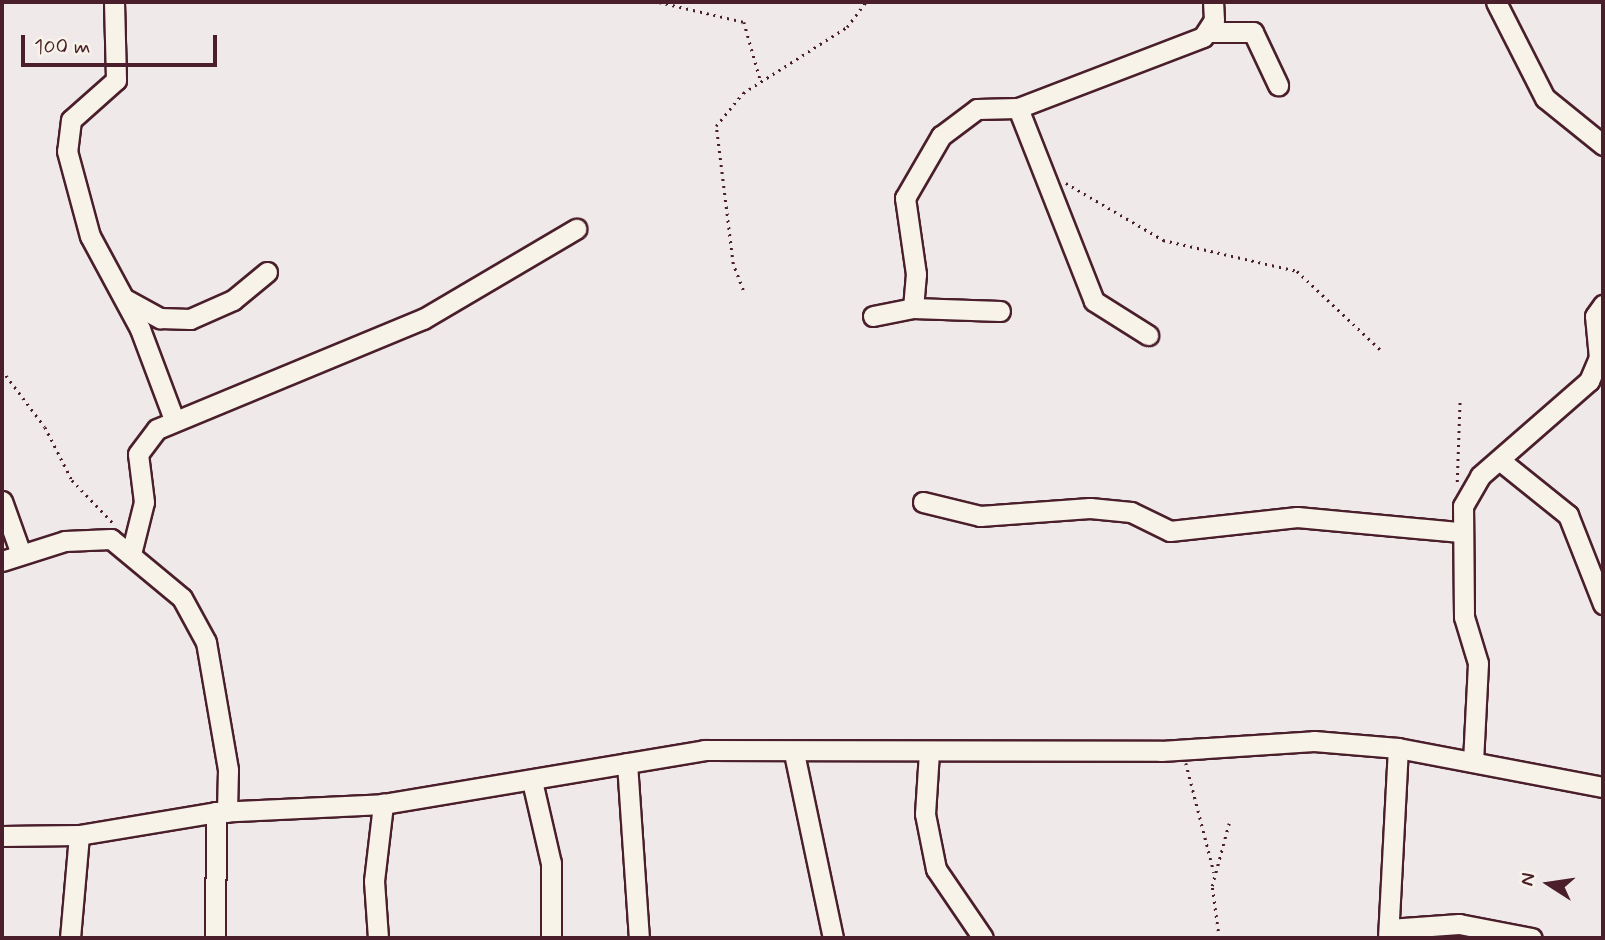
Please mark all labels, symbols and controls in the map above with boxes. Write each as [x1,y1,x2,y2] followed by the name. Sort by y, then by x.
[24,21,220,65] scale bar
[34,33,90,61] text: 100 m
[1514,849,1584,919] north arrow
[1514,871,1542,888] text: N

